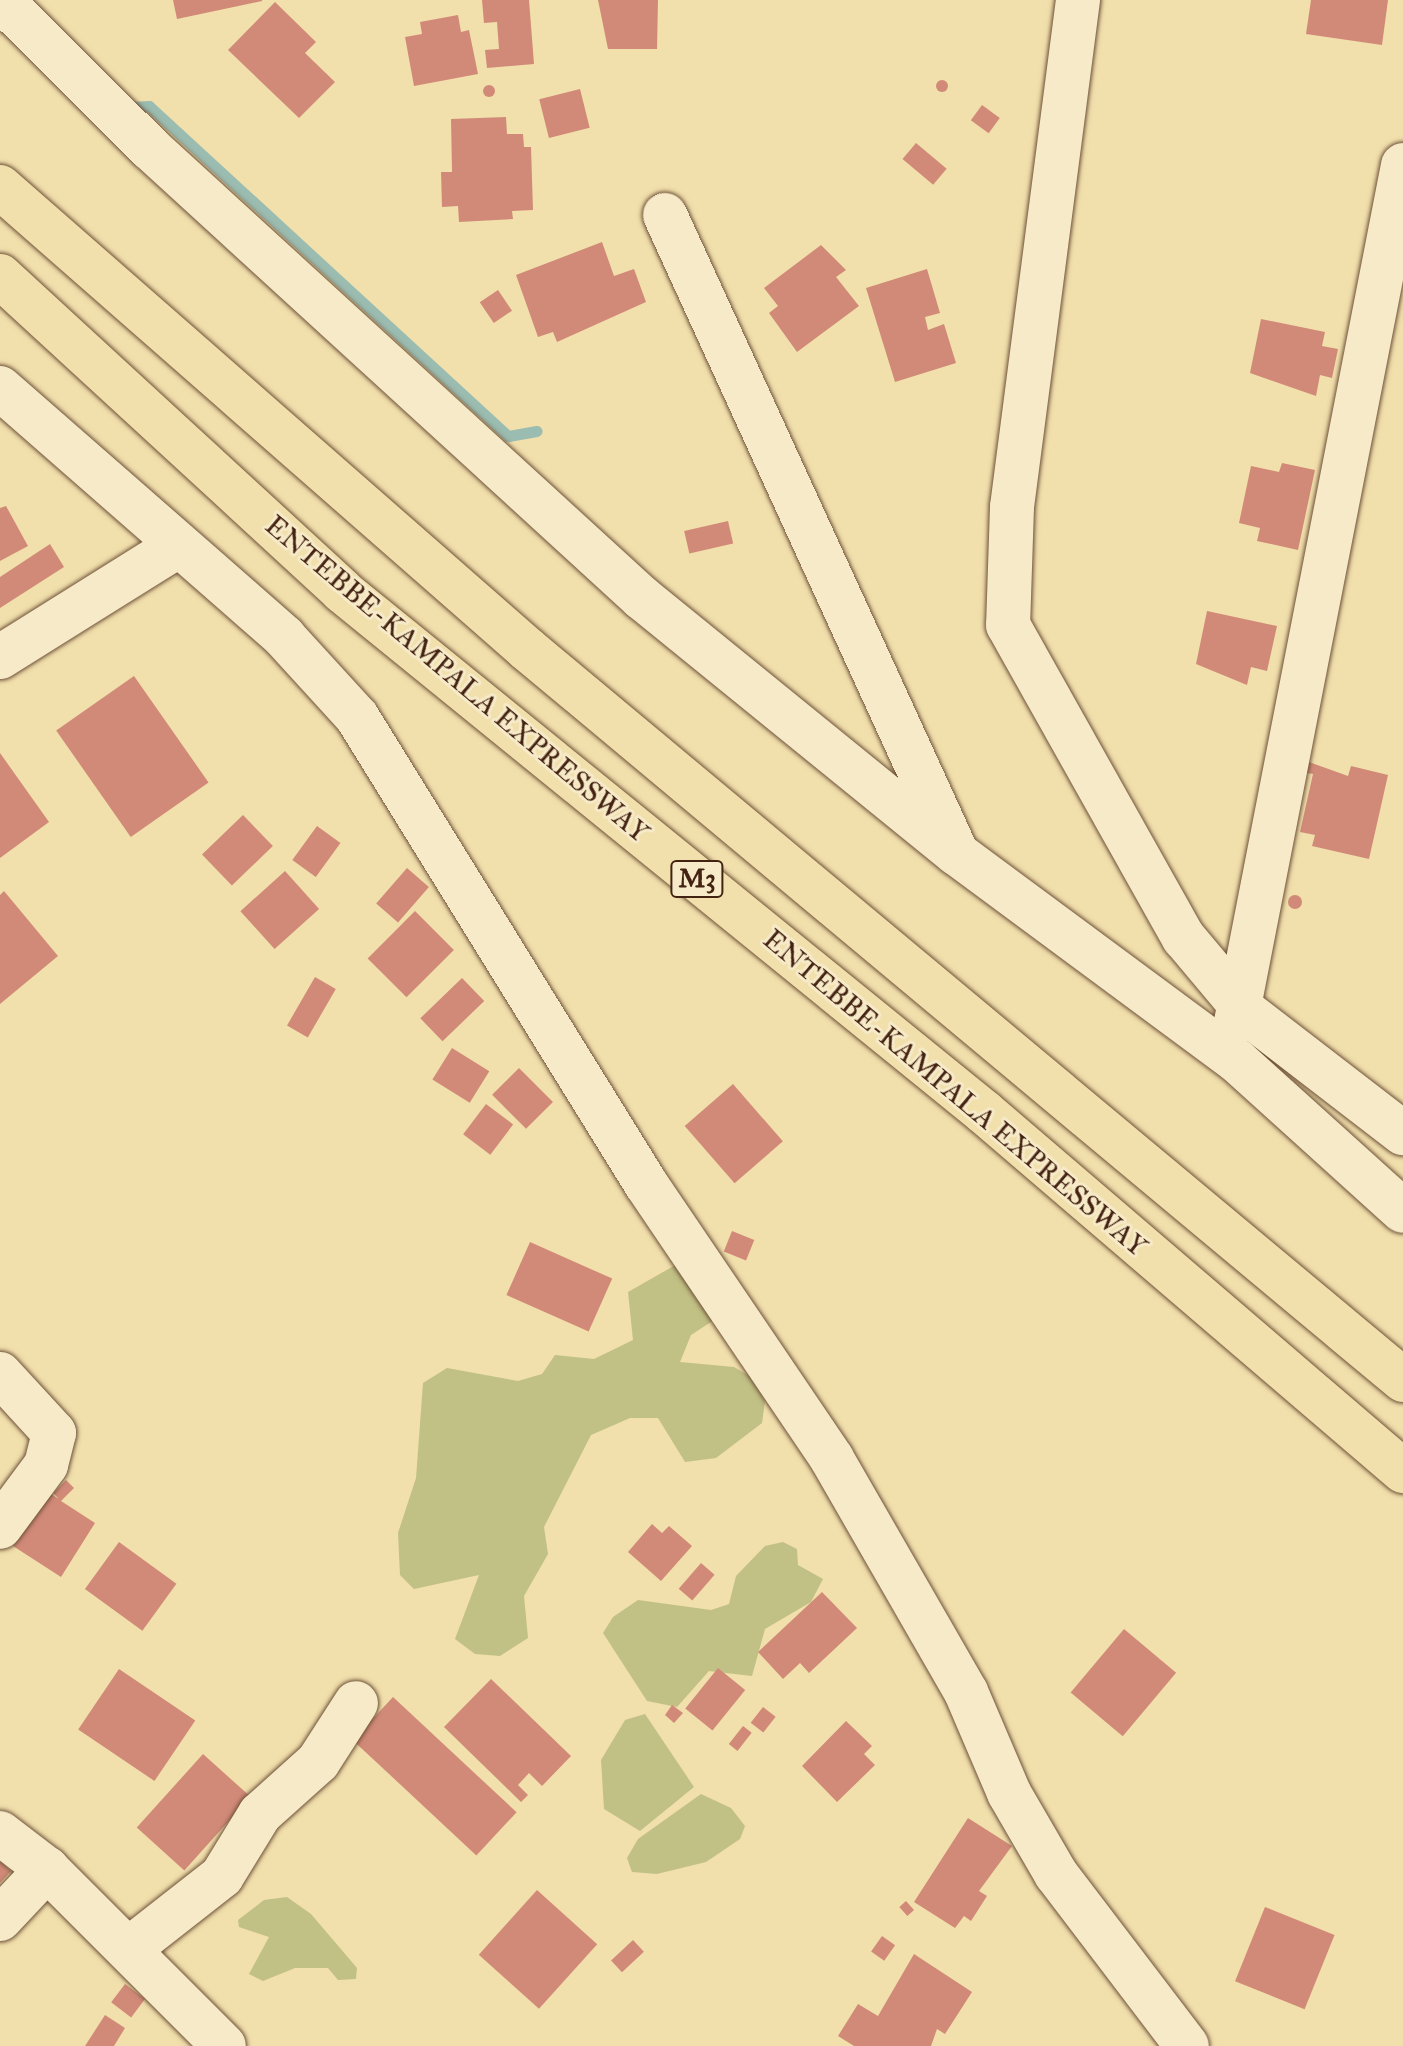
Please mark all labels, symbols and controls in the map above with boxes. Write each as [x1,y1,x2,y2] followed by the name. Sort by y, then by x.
[258,508,656,850] street label: ENTEBBE-KAMPALA EXPRESSWAY
[669,857,725,901] road number: M3
[756,922,1154,1264] street label: ENTEBBE-KAMPALA EXPRESSWAY

